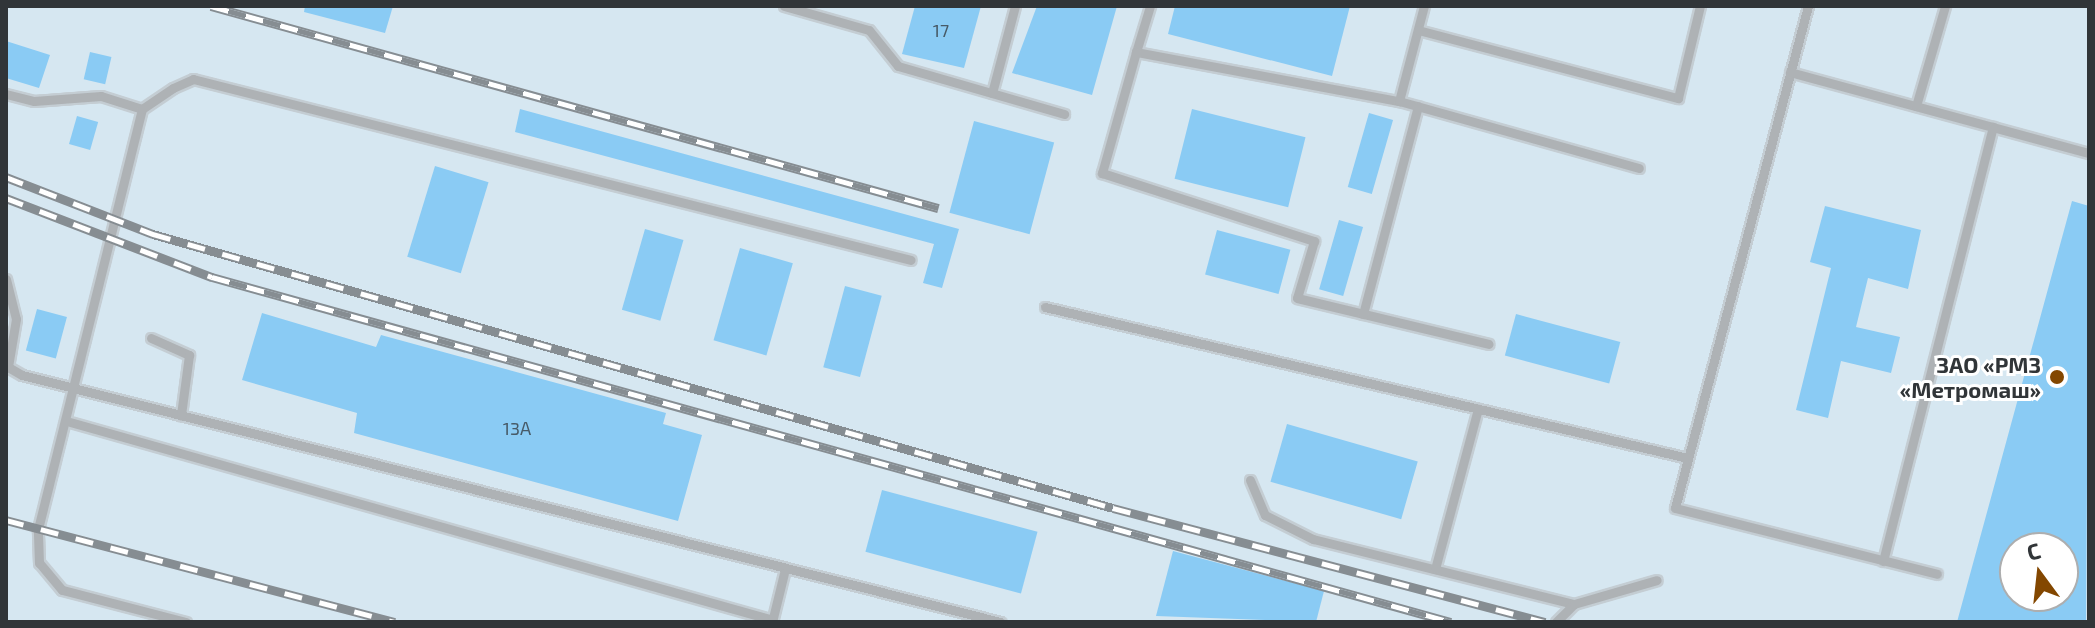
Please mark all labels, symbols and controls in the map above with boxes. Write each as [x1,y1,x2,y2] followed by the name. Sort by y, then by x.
[933,19,949,41] house number: 17
[1900,351,2041,402] place label: ЗАО «РМЗ «Метромаш»
[2048,368,2066,386] marker: ЗАО «РМЗ «Метромаш»
[503,417,531,439] house number: 13А
[1999,532,2079,612] north arrow
[2024,537,2043,565] text: С

